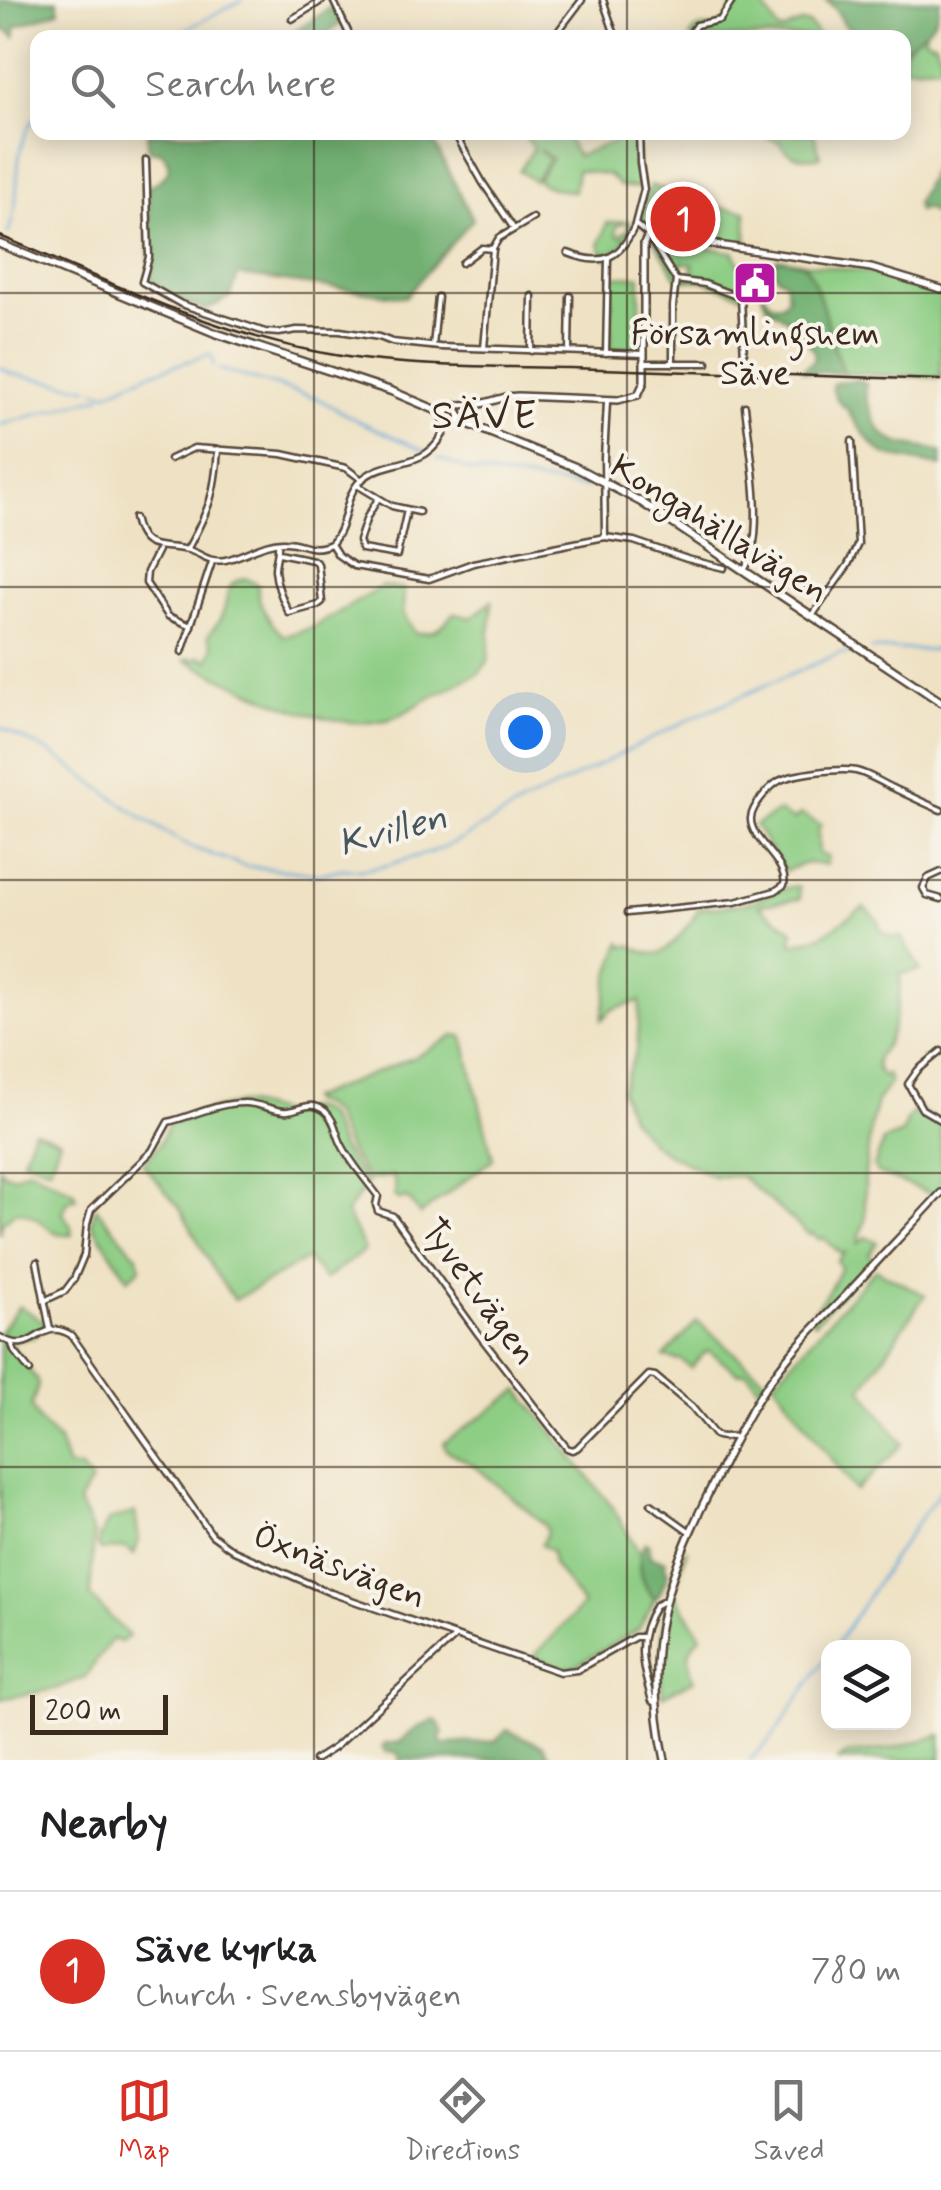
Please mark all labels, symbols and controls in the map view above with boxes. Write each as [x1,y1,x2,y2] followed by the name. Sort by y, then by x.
[30,30,911,140] search box
[65,58,120,113] icon: search
[145,61,336,110] text: Search here
[650,182,716,256] pin: 1
[732,260,778,306] public building icon: Församlingshem Säve
[631,311,879,397] place label: Församlingshem Säve
[431,391,539,443] district label: SÄVE
[600,444,837,618] street label: Kongahällavägen
[500,707,551,758] your location
[333,793,452,869] water label: Kvillen
[409,1209,547,1375] street label: Tyvetvägen
[247,1513,432,1621] street label: Öxnäsvägen
[821,1640,911,1730] map controls
[821,1640,911,1730] button: layers
[30,1690,168,1734] scale bar
[45,1694,121,1731] text: 200 m
[40,1798,168,1853] text: Nearby
[135,1926,317,1975] text: Säve kyrka
[65,1950,80,1992] text: 1
[811,1950,901,1992] text: 780 m
[135,1975,462,2017] text: Church · Svensbyvägen
[117,2073,172,2170] tab: Map
[405,2073,520,2170] tab: Directions
[754,2073,824,2170] tab: Saved

